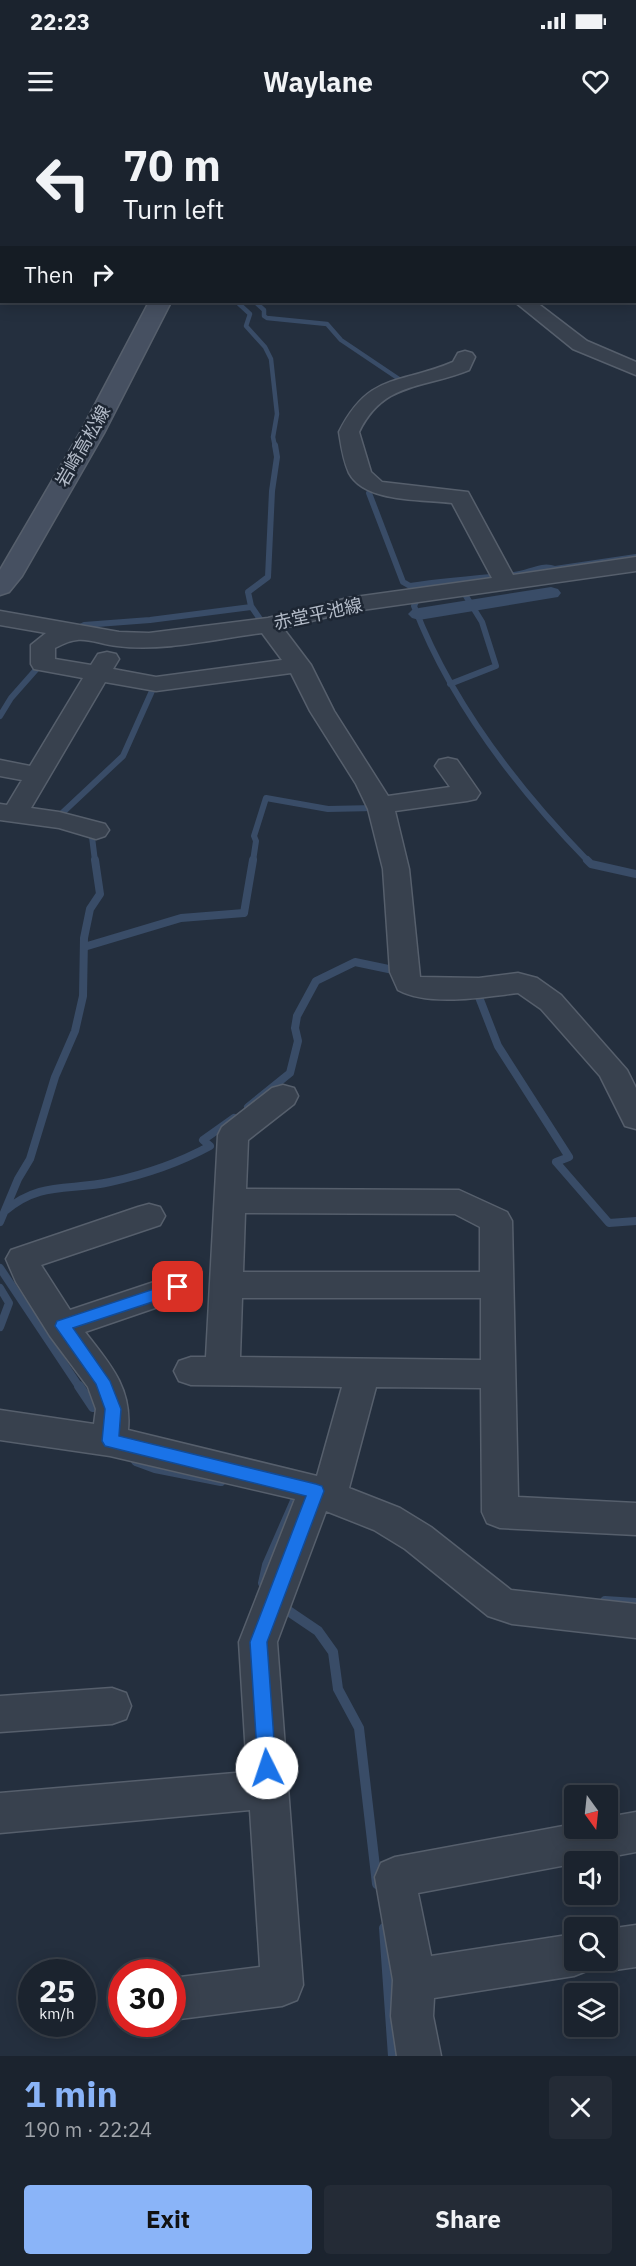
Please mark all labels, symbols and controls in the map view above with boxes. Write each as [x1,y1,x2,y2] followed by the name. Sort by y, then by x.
[30,7,90,36] text: 22:23
[263,64,373,99] text: Waylane
[24,65,57,98] icon: menu
[579,65,612,98] icon: heart
[123,138,221,193] text: 70 m
[24,144,102,222] icon: left
[123,191,224,226] text: Turn left
[86,258,119,291] icon: right
[24,260,74,289] text: Then
[50,401,115,490] street label: 岩崎高松線
[271,593,364,634] street label: 赤堂平池線
[152,1261,203,1312] pin
[161,1270,194,1303] icon: arrive
[235,1736,299,1800] position arrow
[564,1785,618,1839] north arrow
[564,1785,618,2037] map controls
[564,1851,618,1905] button: sound
[564,1917,618,1971] button: search
[108,1959,186,2037] speed limit sign: 30
[39,1971,75,2010] text: 25
[564,1983,618,2037] button: layers
[39,2004,75,2023] text: km/h
[24,2070,118,2117] text: 1 min
[549,2076,612,2139] button: close
[24,2116,152,2143] text: 190 m · 22:24
[24,2185,312,2254] button: Exit
[324,2185,612,2254] button: Share

